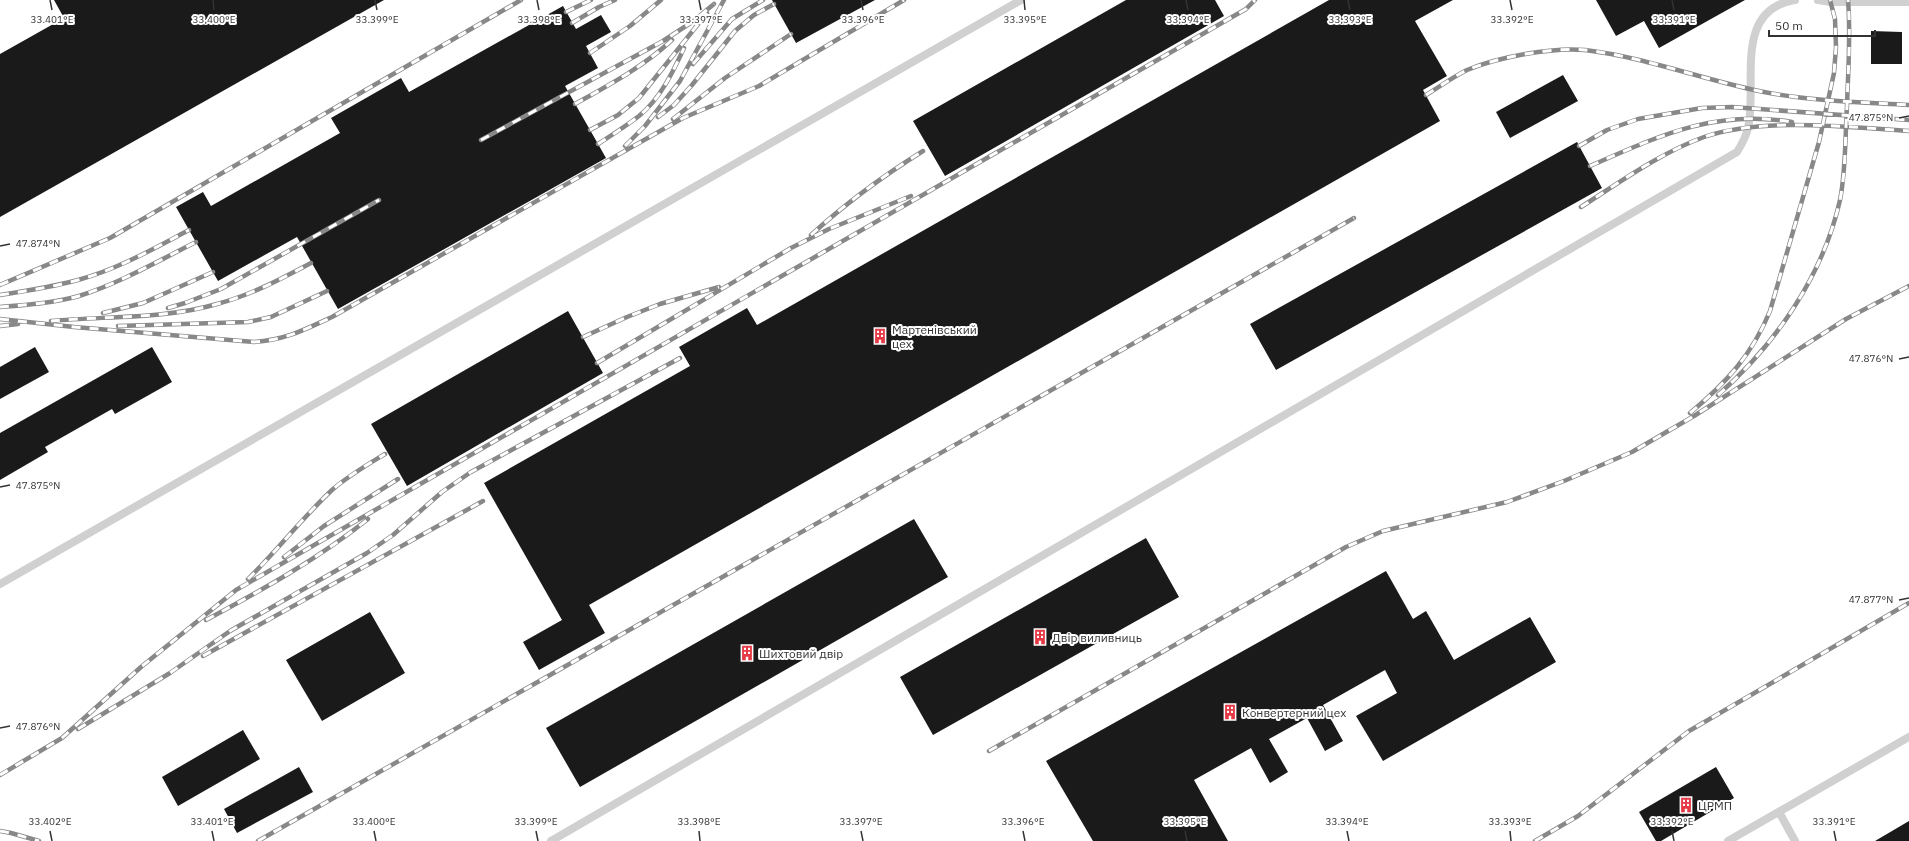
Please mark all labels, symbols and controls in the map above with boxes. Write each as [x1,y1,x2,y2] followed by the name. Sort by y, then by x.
[1769,12,1875,38] scale bar
[30,13,74,26] text: 33.401°E
[192,13,236,26] text: 33.400°E
[355,13,399,26] text: 33.399°E
[517,13,561,26] text: 33.398°E
[679,13,723,26] text: 33.397°E
[841,13,885,26] text: 33.396°E
[1003,13,1047,26] text: 33.395°E
[1166,13,1210,26] text: 33.394°E
[1328,13,1372,26] text: 33.393°E
[1490,13,1534,26] text: 33.392°E
[1652,13,1696,26] text: 33.391°E
[1775,18,1803,33] text: 50 m
[1849,111,1893,124] text: 47.875°N
[16,237,60,250] text: 47.874°N
[892,322,977,351] place label: Мартенівський цех
[871,327,889,345] building icon: Мартенівський цех
[1849,352,1893,365] text: 47.876°N
[16,479,60,492] text: 47.875°N
[1849,593,1893,606] text: 47.877°N
[1031,628,1049,646] building icon: Двір виливниць
[1052,630,1142,645] place label: Двір виливниць
[738,644,756,662] building icon: Шихтовий двір
[759,646,843,661] place label: Шихтовий двір
[1221,703,1239,721] building icon: Конвертерний цех
[1242,705,1346,720] place label: Конвертерний цех
[16,720,60,733] text: 47.876°N
[1677,796,1695,814] building icon: ЦРМП
[1698,798,1732,813] place label: ЦРМП
[28,815,72,828] text: 33.402°E
[190,815,234,828] text: 33.401°E
[352,815,396,828] text: 33.400°E
[514,815,558,828] text: 33.399°E
[677,815,721,828] text: 33.398°E
[839,815,883,828] text: 33.397°E
[1001,815,1045,828] text: 33.396°E
[1163,815,1207,828] text: 33.395°E
[1325,815,1369,828] text: 33.394°E
[1488,815,1532,828] text: 33.393°E
[1650,815,1694,828] text: 33.392°E
[1812,815,1856,828] text: 33.391°E

